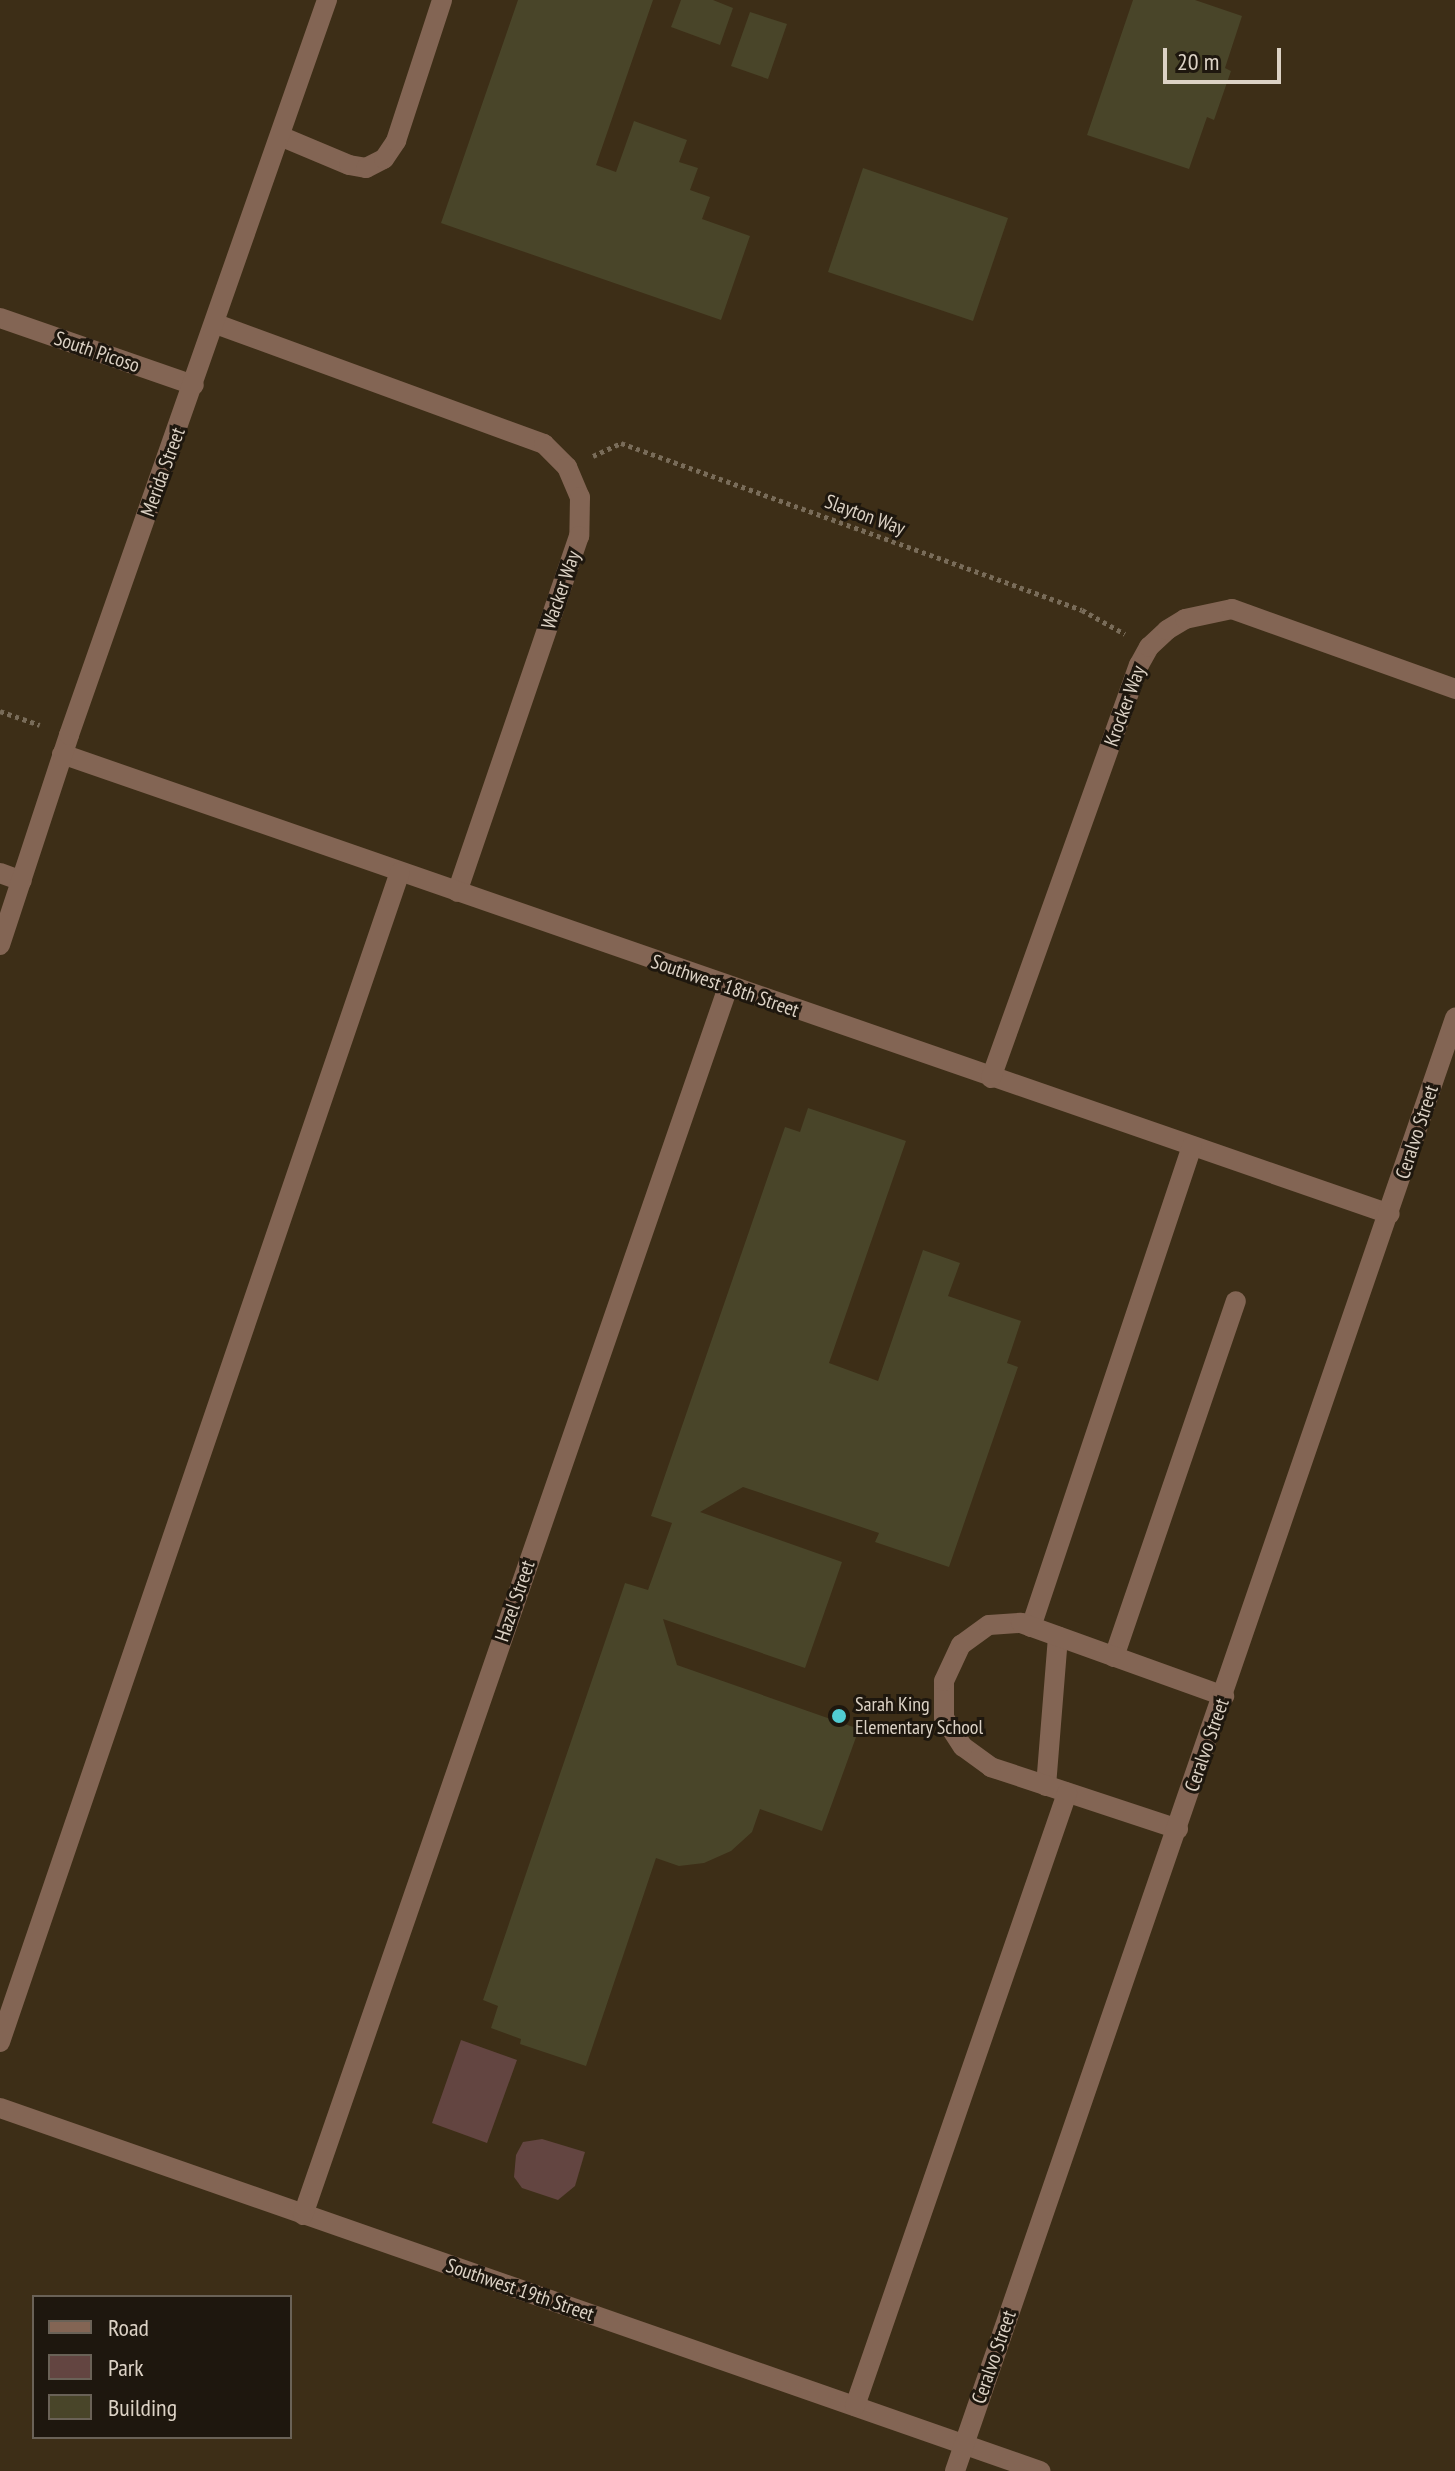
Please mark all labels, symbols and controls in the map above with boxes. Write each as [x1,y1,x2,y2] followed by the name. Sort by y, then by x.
[1167,32,1285,82] scale bar
[1177,46,1219,77] text: 20 m
[51,326,143,378] street label: South Picoso
[136,424,190,520] street label: Merida Street
[821,489,909,541] street label: Slayton Way
[536,547,586,633] street label: Wacker Way
[1099,662,1151,750] street label: Krocker Way
[648,950,802,1022] street label: Southwest 18th Street
[1391,1082,1443,1182] street label: Ceralvo Street
[490,1557,540,1645] street label: Hazel Street
[855,1692,984,1739] place label: Sarah King Elementary School
[1180,1695,1234,1795] street label: Ceralvo Street
[830,1707,848,1725] marker: Sarah King Elementary School
[443,2254,597,2326] street label: Southwest 19th Street
[32,2295,292,2439] legend
[967,2307,1021,2407] street label: Ceralvo Street
[108,2312,149,2343] text: Road
[108,2352,144,2383] text: Park
[108,2392,177,2423] text: Building

